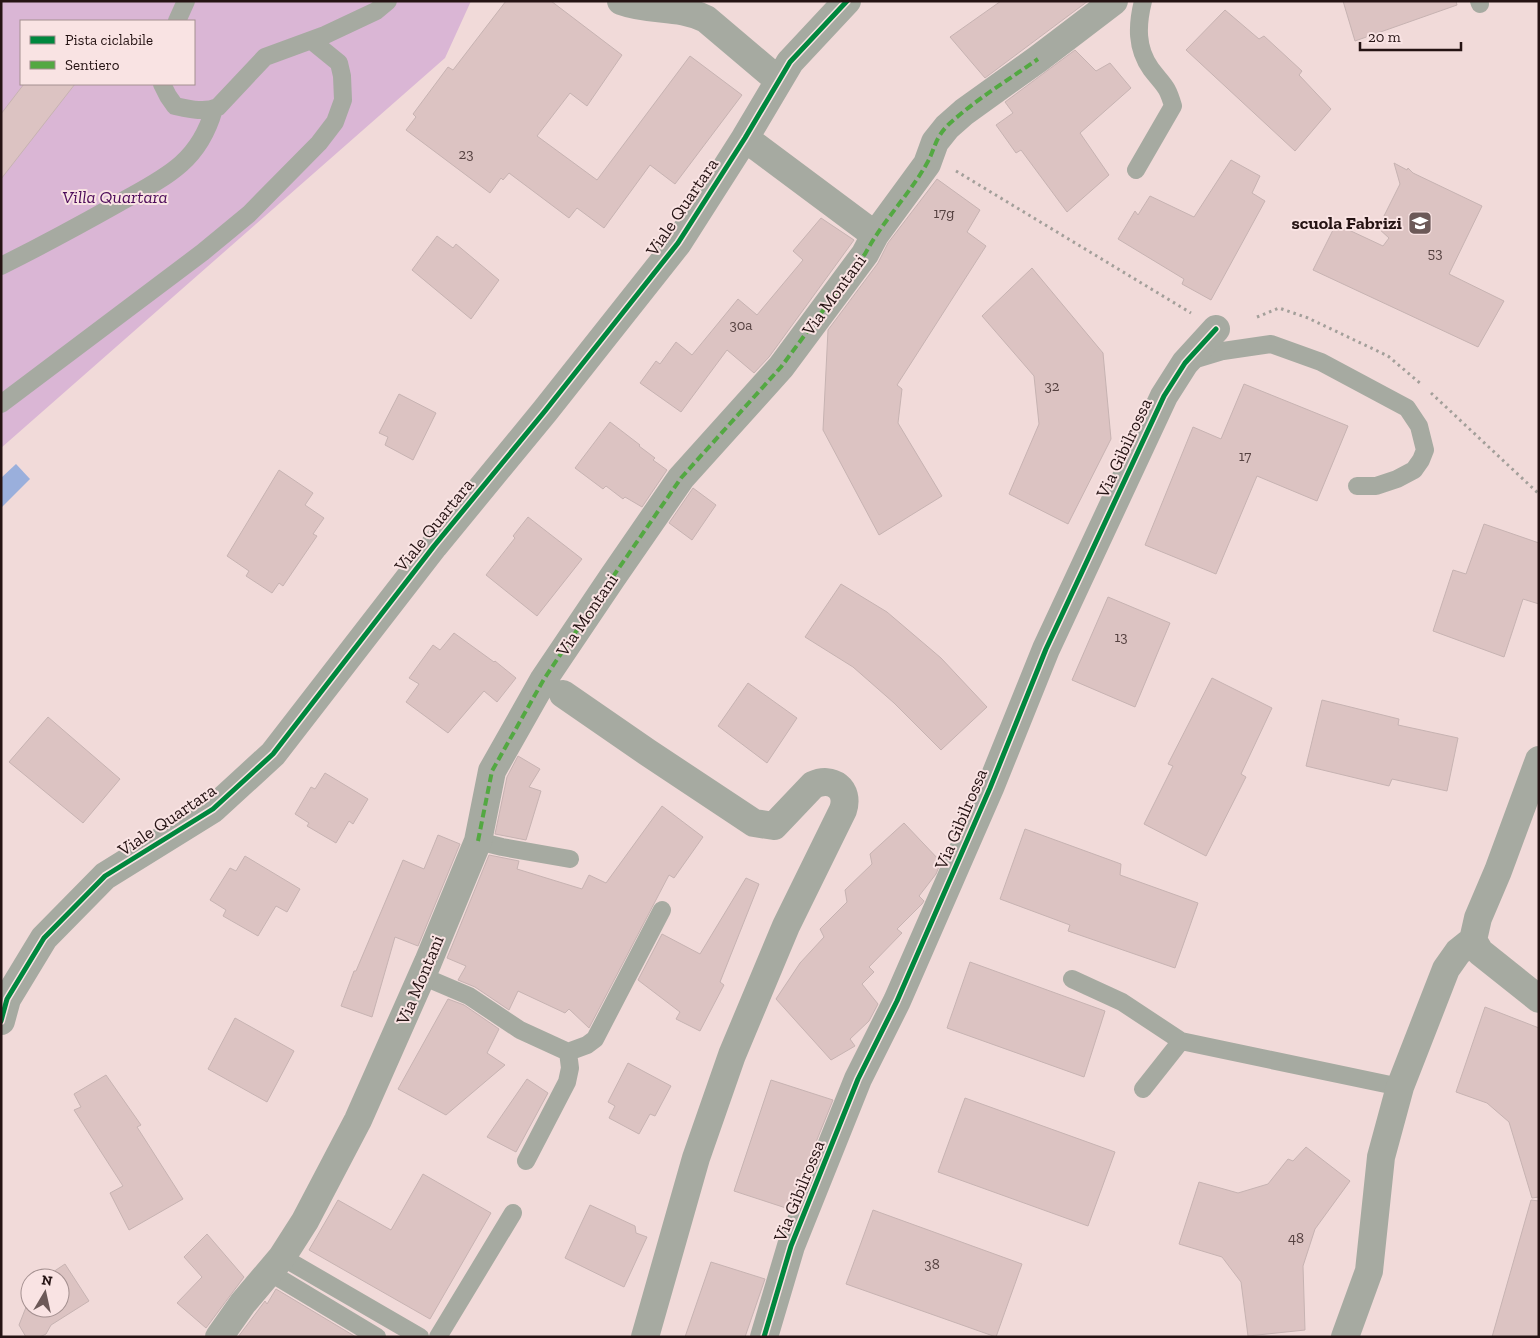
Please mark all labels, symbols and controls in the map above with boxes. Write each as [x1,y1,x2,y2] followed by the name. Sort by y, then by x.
[20,20,195,85] legend
[1360,20,1461,52] scale bar
[1368,28,1401,46] text: 20 m
[65,31,153,49] text: Pista ciclabile
[65,56,120,74] text: Sentiero
[458,145,474,163] house number: 23
[641,154,723,261] street label: Viale Quartara
[62,186,168,208] park label: Villa Quartara
[934,204,954,222] house number: 17g
[1407,210,1433,236] school or university icon: scuola Fabrizi
[1291,212,1403,234] place label: scuola Fabrizi
[1427,244,1443,262] house number: 53
[797,250,871,341] street label: Via Montani
[729,316,753,334] house number: 30a
[1044,377,1060,395] house number: 32
[1091,394,1157,502] street label: Via Gibilrossa
[1239,447,1251,465] house number: 17
[389,474,478,577] street label: Viale Quartara
[551,570,623,661] street label: Via Montani
[1114,628,1128,646] house number: 13
[930,765,992,874] street label: Via Gibilrossa
[113,779,220,861] street label: Viale Quartara
[391,932,449,1029] street label: Via Montani
[768,1137,829,1246] street label: Via Gibilrossa
[1288,1229,1304,1247] house number: 48
[924,1255,940,1273] house number: 38
[20,1268,70,1318] north arrow
[40,1271,54,1290] text: N

